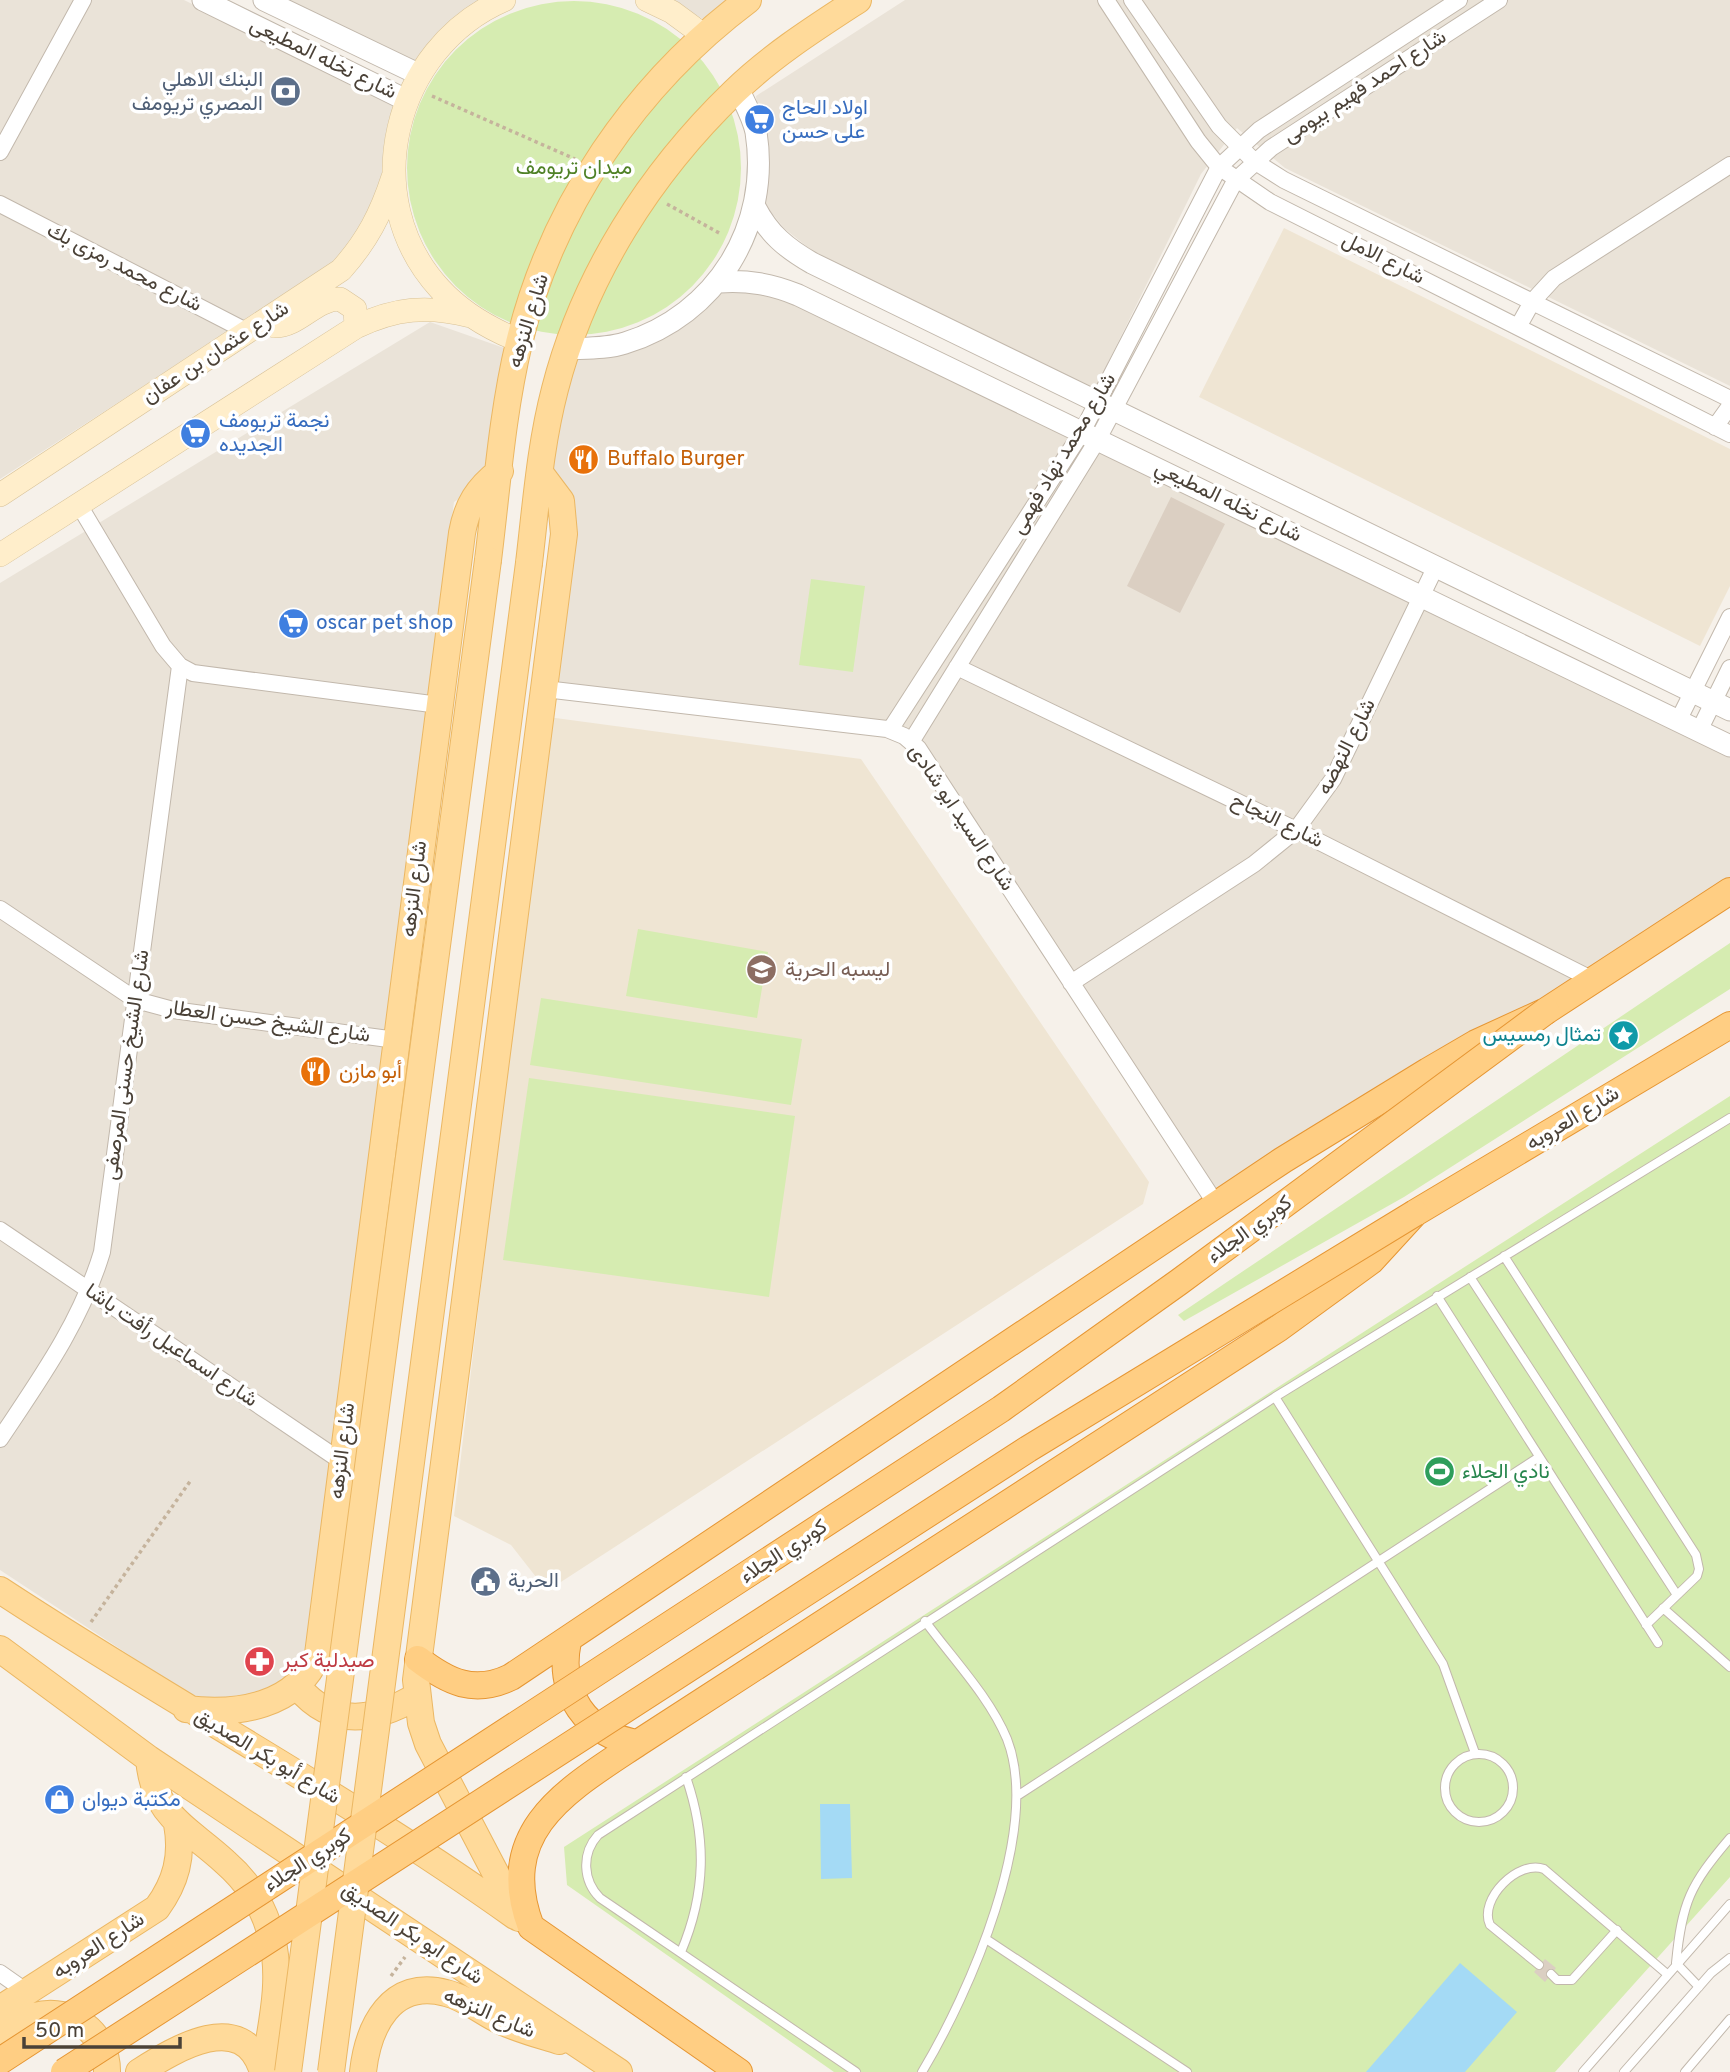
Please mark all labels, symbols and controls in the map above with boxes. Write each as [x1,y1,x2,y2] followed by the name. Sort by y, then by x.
[245,12,401,106] street label: شارع نخله المطيعى
[1278,24,1452,150] street label: شارع احمد فهيم بيومى
[132,67,263,120] place label: البنك الاهلي المصري تريومف
[269,75,303,109] bank icon: البنك الاهلي المصري تريومف
[782,95,868,146] place label: اولاد الحاج على حسن
[742,103,776,137] supermarket icon: اولاد الحاج على حسن
[516,155,632,182] park label: ميدان تريومف
[42,217,206,319] street label: شارع محمد رمزى بك
[1337,227,1429,291] street label: شارع الامل
[502,271,556,371] street label: شارع النزهه
[137,295,295,411] street label: شارع عثمان بن عفان
[1005,368,1123,540] street label: شارع محمد نهاد فهمى
[219,408,329,459] place label: نجمة تريومف الجديده
[179,416,213,450] supermarket icon: نجمة تريومف الجديده
[567,442,601,476] restaurant icon: Buffalo Burger
[607,446,745,473] place label: Buffalo Burger
[1149,455,1306,551] street label: شارع نخله المطيعي
[276,606,310,640] supermarket icon: oscar pet shop
[316,610,454,637] place label: oscar pet shop
[1311,694,1383,800] street label: شارع النهضه
[902,739,1020,897] street label: شارع السيد ابو شادى
[1227,787,1327,855] street label: شارع النجاح
[396,839,434,939] street label: شارع النزهه
[97,948,157,1182] street label: شارع الشيخ حسنى المرصفى
[745,953,779,987] school or university icon: ليسبه الحرية
[785,957,890,984] place label: ليسبه الحرية
[163,994,372,1050] street label: شارع الشيخ حسن العطار
[1607,1018,1641,1052] place icon: تمثال رمسيس
[1483,1022,1601,1049] place label: تمثال رمسيس
[299,1055,333,1089] restaurant icon: أبو مازن
[339,1059,402,1086] place label: أبو مازن
[1521,1081,1625,1157] street label: شارع العروبه
[1202,1190,1299,1272] street label: كوبري الجلاء
[79,1278,263,1414] street label: شارع اسماعيل رأفت باشا
[324,1401,362,1501] street label: شارع النزهه
[1422,1455,1456,1489] sports icon: نادي الجلاء
[1462,1459,1550,1488] place label: نادي الجلاء
[735,1514,834,1592] street label: كوبري الجلاء
[468,1564,502,1598] public building icon: الحرية
[508,1568,559,1595] place label: الحرية
[243,1644,277,1678] pharmacy icon: صيدلية كير
[282,1648,375,1675] place label: صيدلية كير
[189,1703,345,1811] street label: شارع أبو بكر الصديق
[42,1783,76,1817] shop icon: مكتبة ديوان
[82,1787,181,1814] place label: مكتبة ديوان
[259,1823,358,1901] street label: كوبري الجلاء
[336,1877,488,1991] street label: شارع ابو بكر الصديق
[48,1906,150,1986] street label: شارع العروبه
[439,1983,539,2045] street label: شارع النزهه
[24,2006,180,2050] scale bar
[35,2018,84,2045] text: 50 m

